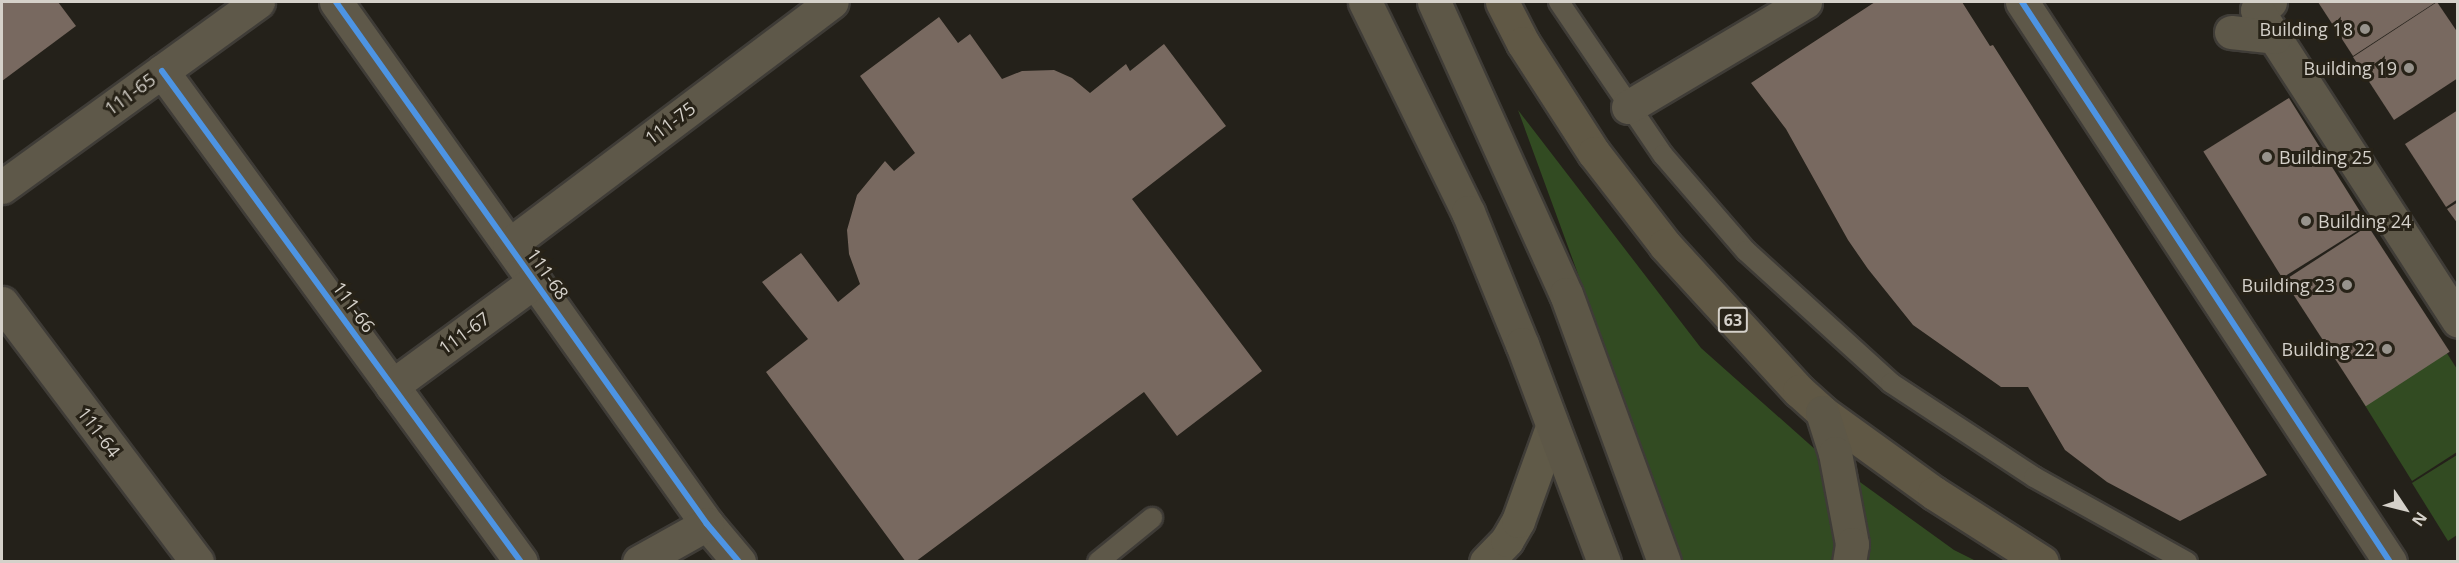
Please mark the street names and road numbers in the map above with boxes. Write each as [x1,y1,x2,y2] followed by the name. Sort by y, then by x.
[100,68,160,120] street label: 111-65
[641,97,699,149] street label: 111-75
[523,244,573,304] street label: 111-68
[328,277,380,337] street label: 111-66
[434,307,494,359] street label: 111-67
[1716,307,1750,333] road number: 63
[73,403,125,461] street label: 111-64

